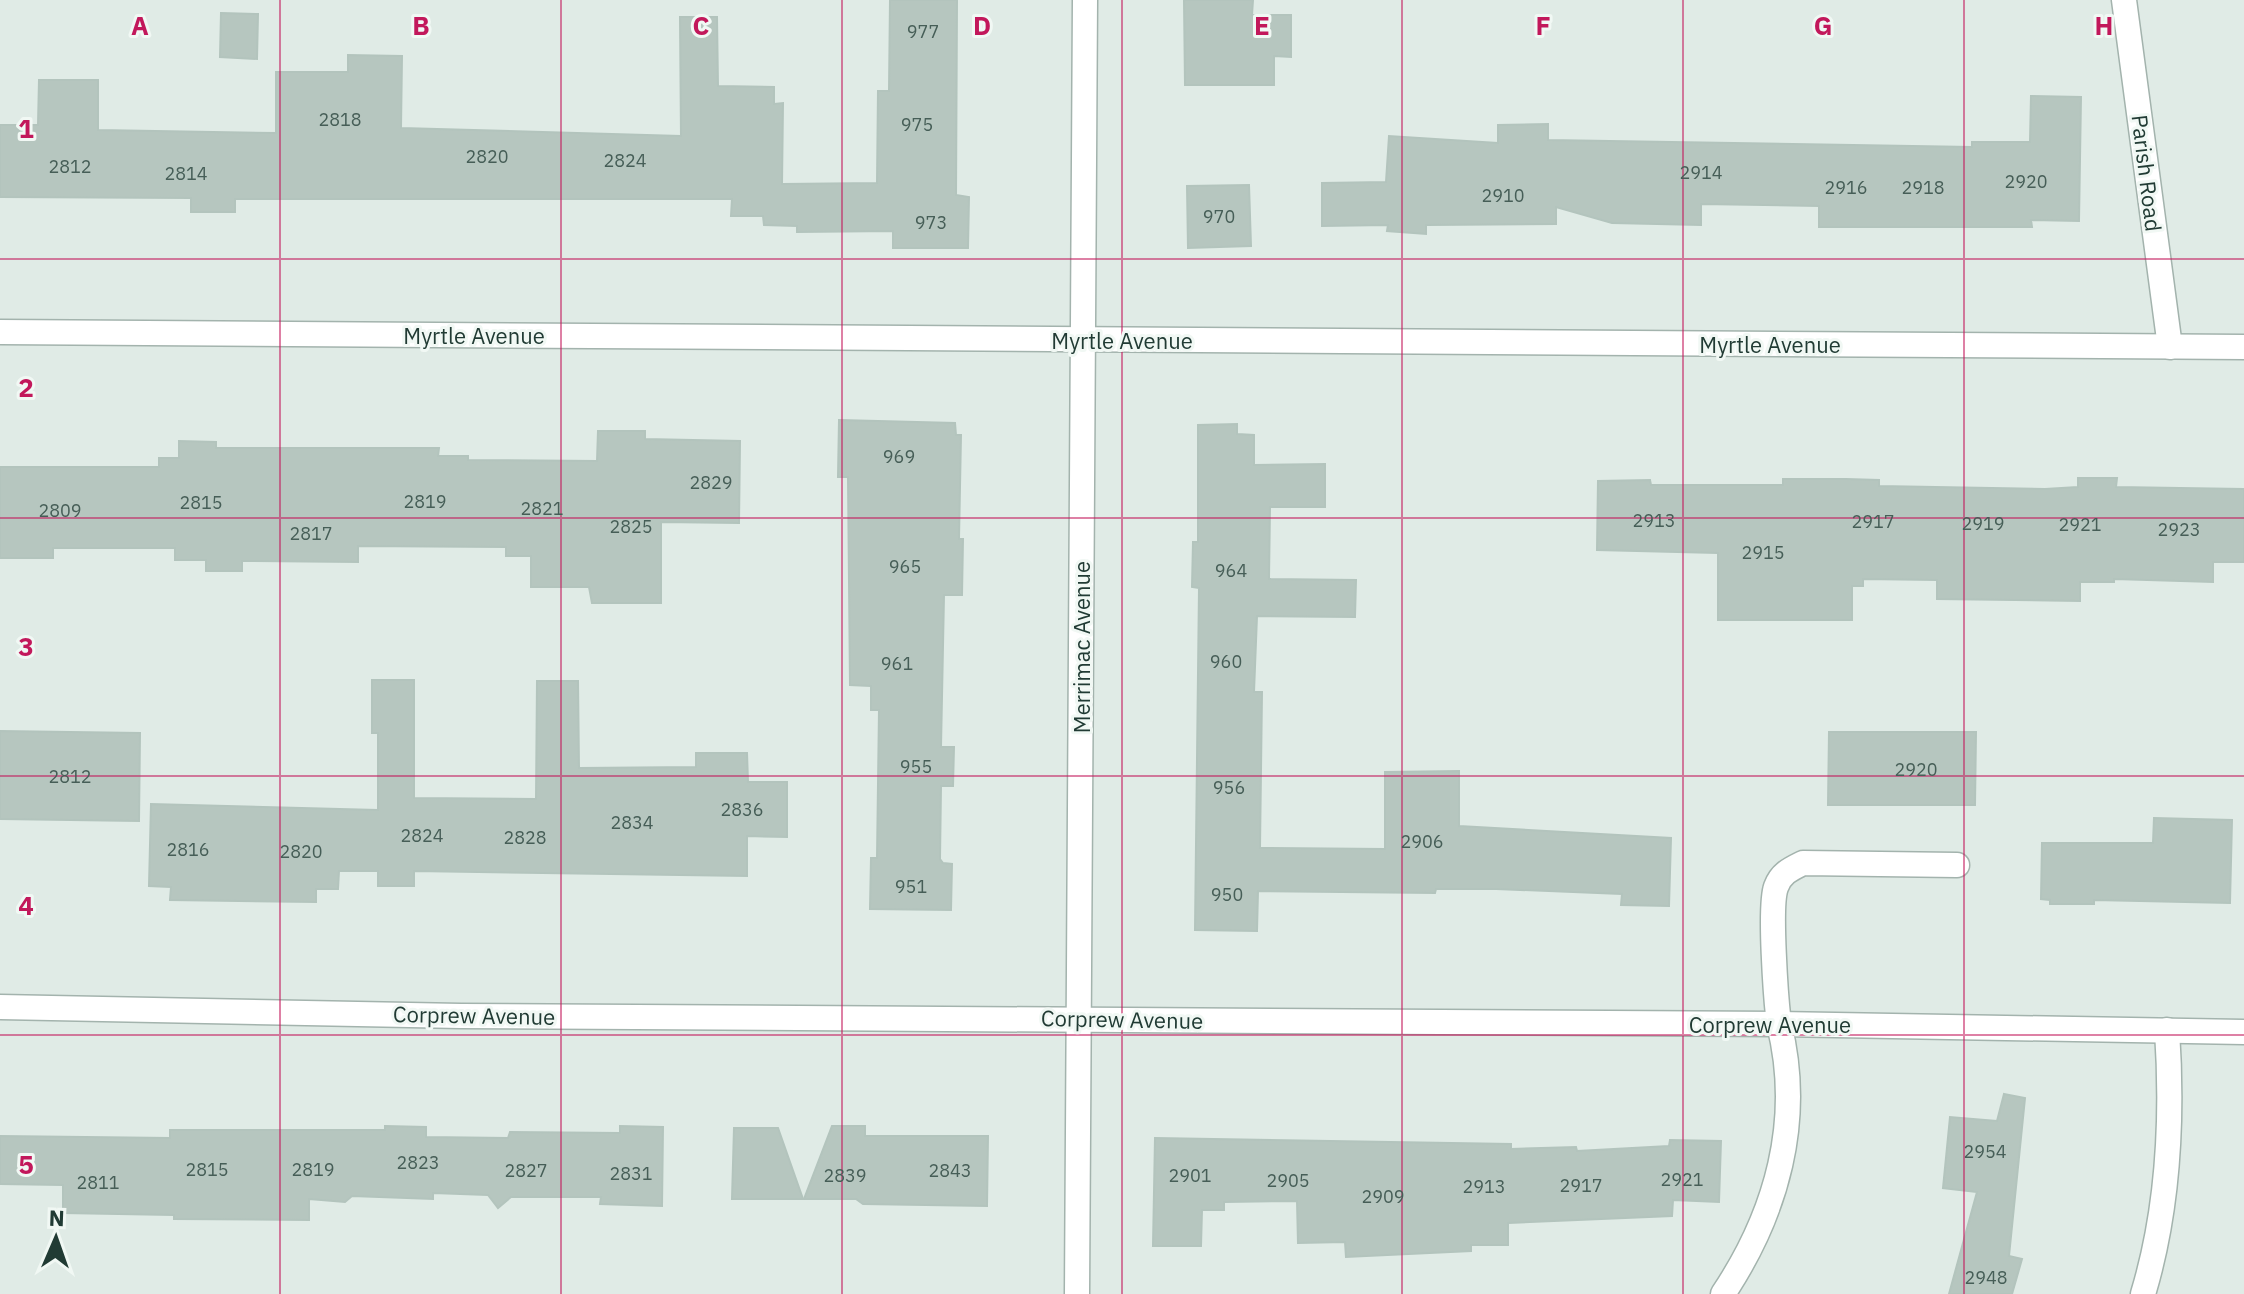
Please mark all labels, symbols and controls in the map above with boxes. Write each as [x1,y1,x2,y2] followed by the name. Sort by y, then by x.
[131,8,149,42] text: A
[412,8,430,42] text: B
[693,8,710,42] text: C
[973,8,991,42] text: D
[1254,8,1270,42] text: E
[1535,8,1551,42] text: F
[1814,8,1832,42] text: G
[2095,8,2113,42] text: H
[907,20,939,43] house number: 977
[318,108,362,131] house number: 2818
[18,111,34,145] text: 1
[901,113,933,136] house number: 975
[2125,113,2169,233] street label: Parish Road
[465,145,509,168] house number: 2820
[603,149,647,172] house number: 2824
[48,155,92,178] house number: 2812
[1679,161,1723,184] house number: 2914
[164,162,208,185] house number: 2814
[2004,170,2048,193] house number: 2920
[1824,176,1868,199] house number: 2916
[1901,176,1945,199] house number: 2918
[1481,184,1525,207] house number: 2910
[1203,205,1235,228] house number: 970
[915,211,947,234] house number: 973
[403,321,545,350] street label: Myrtle Avenue
[1051,326,1193,355] street label: Myrtle Avenue
[1699,330,1841,359] street label: Myrtle Avenue
[18,370,34,404] text: 2
[883,445,915,468] house number: 969
[689,471,733,494] house number: 2829
[403,490,447,513] house number: 2819
[179,491,223,514] house number: 2815
[520,497,564,520] house number: 2821
[38,499,82,522] house number: 2809
[1632,509,1676,532] house number: 2913
[1851,510,1895,533] house number: 2917
[1961,512,2005,535] house number: 2919
[2058,513,2102,536] house number: 2921
[609,515,653,538] house number: 2825
[2157,518,2201,541] house number: 2923
[289,522,333,545] house number: 2817
[1741,541,1785,564] house number: 2915
[889,555,921,578] house number: 965
[1215,559,1247,582] house number: 964
[1067,561,1096,733] street label: Merrimac Avenue
[18,629,34,663] text: 3
[1210,650,1242,673] house number: 960
[881,652,913,675] house number: 961
[900,755,932,778] house number: 955
[1894,758,1938,781] house number: 2920
[48,765,92,788] house number: 2812
[1213,776,1245,799] house number: 956
[720,798,764,821] house number: 2836
[610,811,654,834] house number: 2834
[400,824,444,847] house number: 2824
[503,826,547,849] house number: 2828
[1400,830,1444,853] house number: 2906
[166,838,210,861] house number: 2816
[279,840,323,863] house number: 2820
[895,875,927,898] house number: 951
[1211,883,1243,906] house number: 950
[18,888,34,922] text: 4
[393,999,555,1031] street label: Corprew Avenue
[1041,1003,1203,1035] street label: Corprew Avenue
[1689,1010,1851,1039] street label: Corprew Avenue
[1963,1140,2007,1163] house number: 2954
[18,1147,34,1181] text: 5
[396,1151,440,1174] house number: 2823
[185,1158,229,1181] house number: 2815
[291,1158,335,1181] house number: 2819
[504,1159,548,1182] house number: 2827
[928,1159,972,1182] house number: 2843
[609,1162,653,1185] house number: 2831
[823,1164,867,1187] house number: 2839
[1168,1164,1212,1187] house number: 2901
[1660,1168,1704,1191] house number: 2921
[1266,1169,1310,1192] house number: 2905
[76,1171,120,1194] house number: 2811
[1559,1174,1603,1197] house number: 2917
[1462,1175,1506,1198] house number: 2913
[1361,1185,1405,1208] house number: 2909
[16,1198,96,1278] north arrow
[48,1203,65,1232] text: N
[1964,1266,2008,1289] house number: 2948

